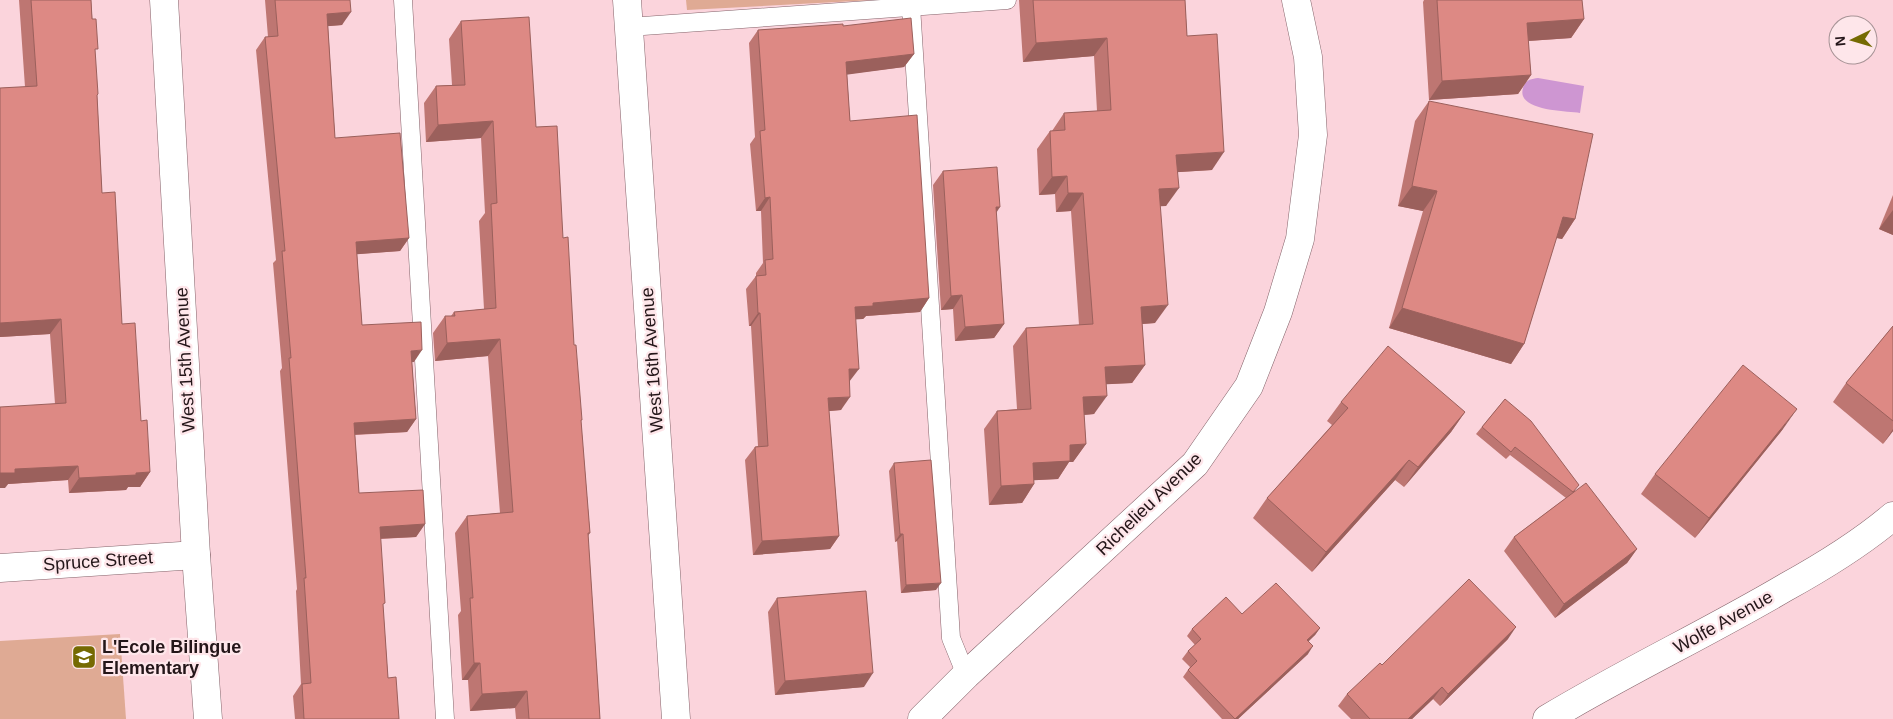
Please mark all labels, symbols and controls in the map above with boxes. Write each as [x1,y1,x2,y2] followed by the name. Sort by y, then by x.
[1828,15,1878,65] north arrow
[1832,35,1848,47] text: N
[171,287,199,433] street label: West 15th Avenue
[637,287,667,433] street label: West 16th Avenue
[1092,449,1206,559] street label: Richelieu Avenue
[42,547,154,575] street label: Spruce Street
[1670,586,1776,658] street label: Wolfe Avenue
[102,637,241,678] place label: L'Ecole Bilingue Elementary
[71,644,97,670] school or university icon: L'Ecole Bilingue Elementary

